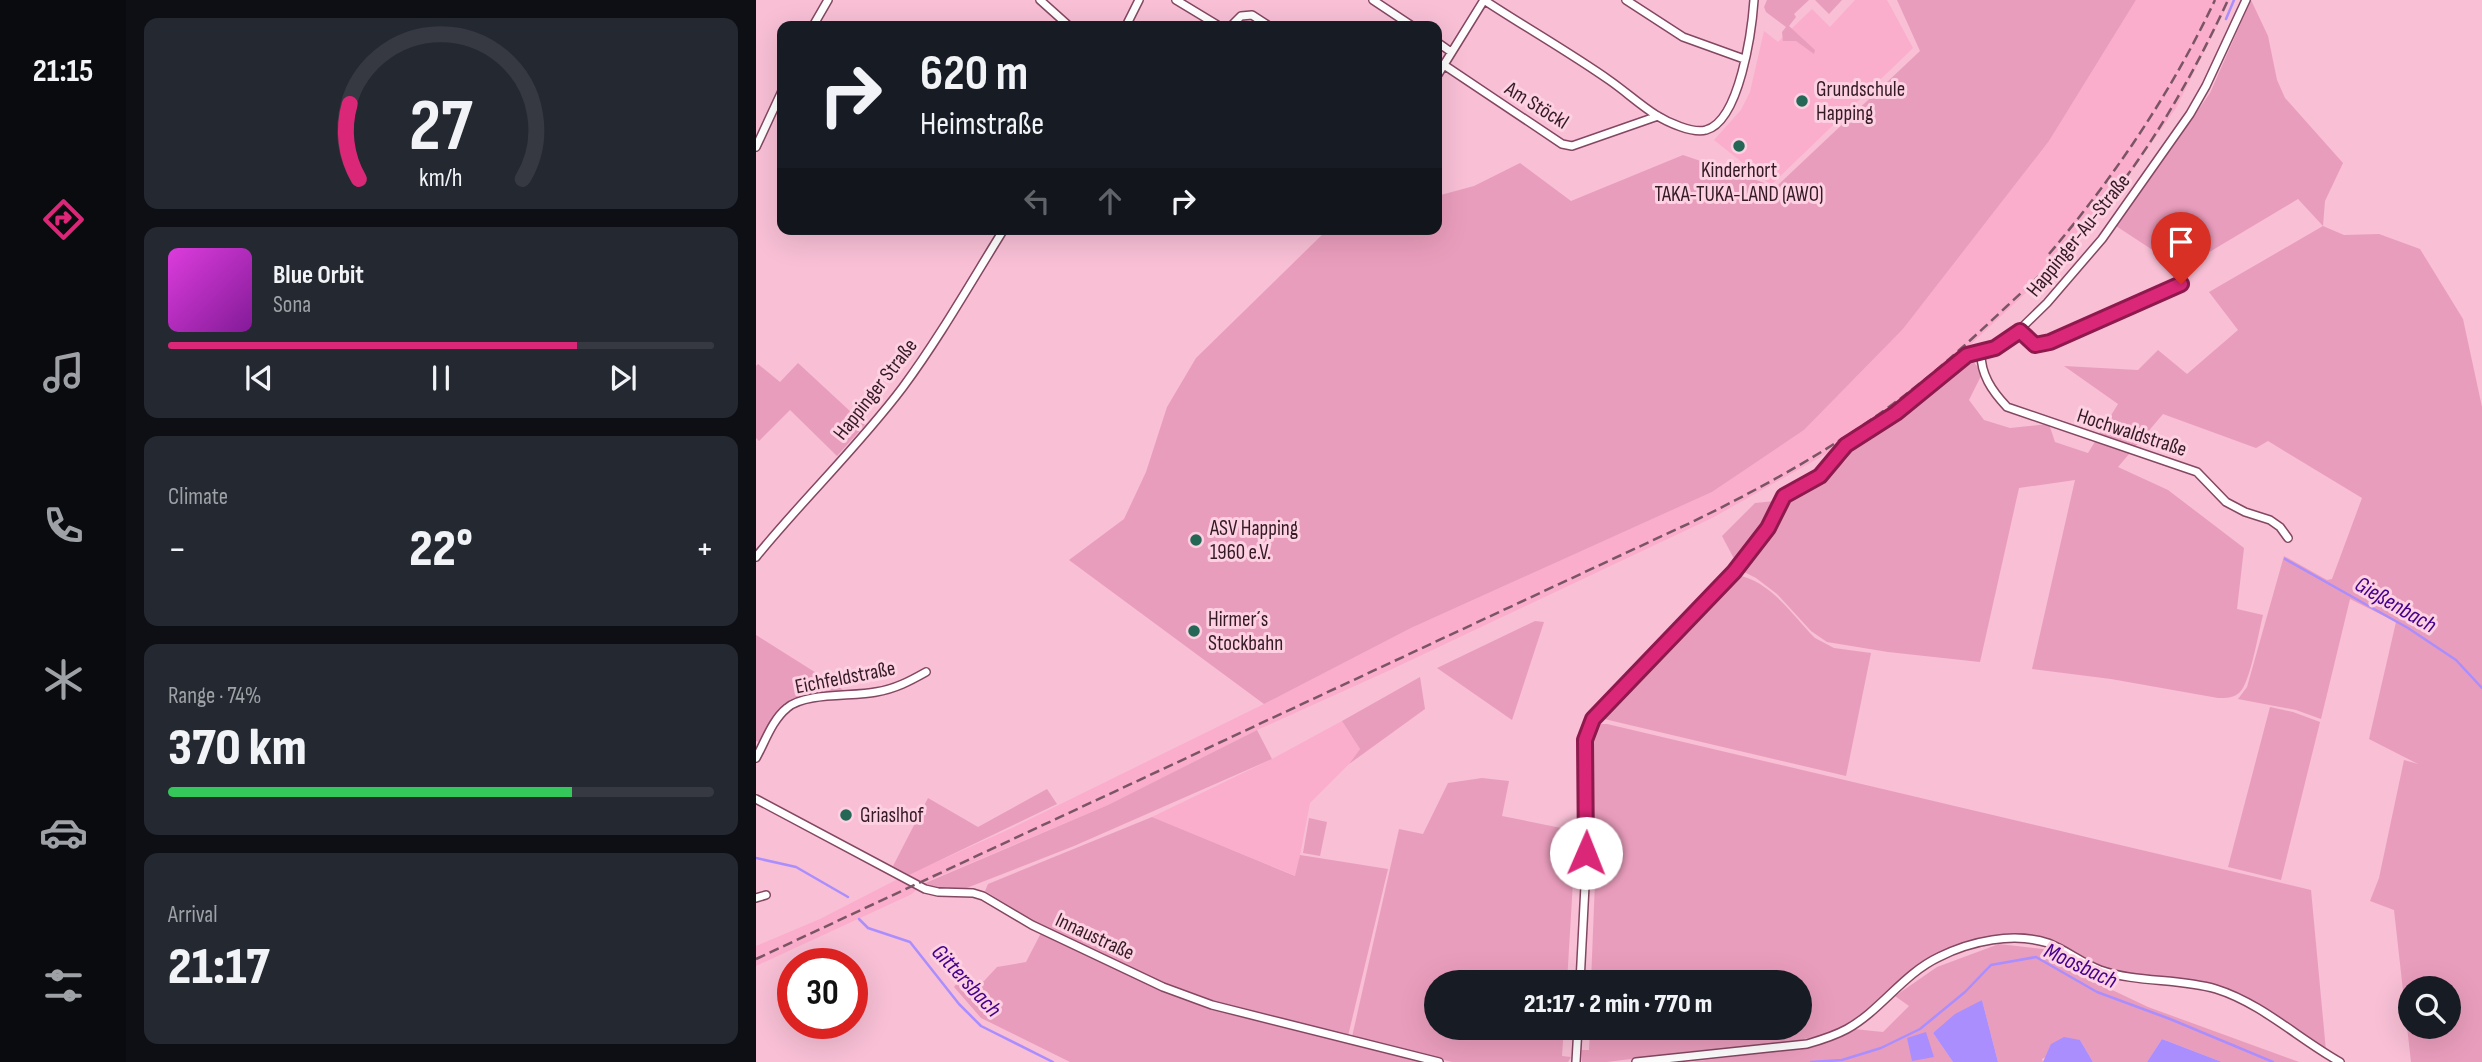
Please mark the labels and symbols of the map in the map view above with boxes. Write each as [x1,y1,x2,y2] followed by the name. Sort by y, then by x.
[1499,76,1573,135] street label: Am Stöckl
[1816,77,1905,126] place label: Grundschule Happing
[1794,93,1810,109] marker: Grundschule Happing
[1731,138,1747,154] marker: Kinderhort TAKA-TUKA-LAND (AWO)
[1654,158,1824,207] place label: Kinderhort TAKA-TUKA-LAND (AWO)
[2021,169,2136,302] street label: Happinger-Au-Straße
[2151,212,2211,284] pin
[828,334,923,445] street label: Happinger Straße
[2074,403,2190,462] street label: Hochwaldstraße
[1209,516,1298,565] place label: ASV Happing 1960 e.V.
[1188,532,1204,548] marker: ASV Happing 1960 e.V.
[2350,570,2442,640] water label: Gießenbach
[1208,607,1283,656] place label: Hirmer´s Stockbahn
[1186,623,1202,639] marker: Hirmer´s Stockbahn
[793,656,897,699] street label: Eichfeldstraße
[860,803,925,828] place label: Griaslhof
[838,807,854,823] marker: Griaslhof
[1549,816,1623,890] position arrow
[1051,907,1138,966] street label: Innaustraße
[2040,937,2122,995] water label: Moosbach
[925,938,1007,1023] water label: Gittersbach
[777,948,868,1039] speed limit sign: 30

